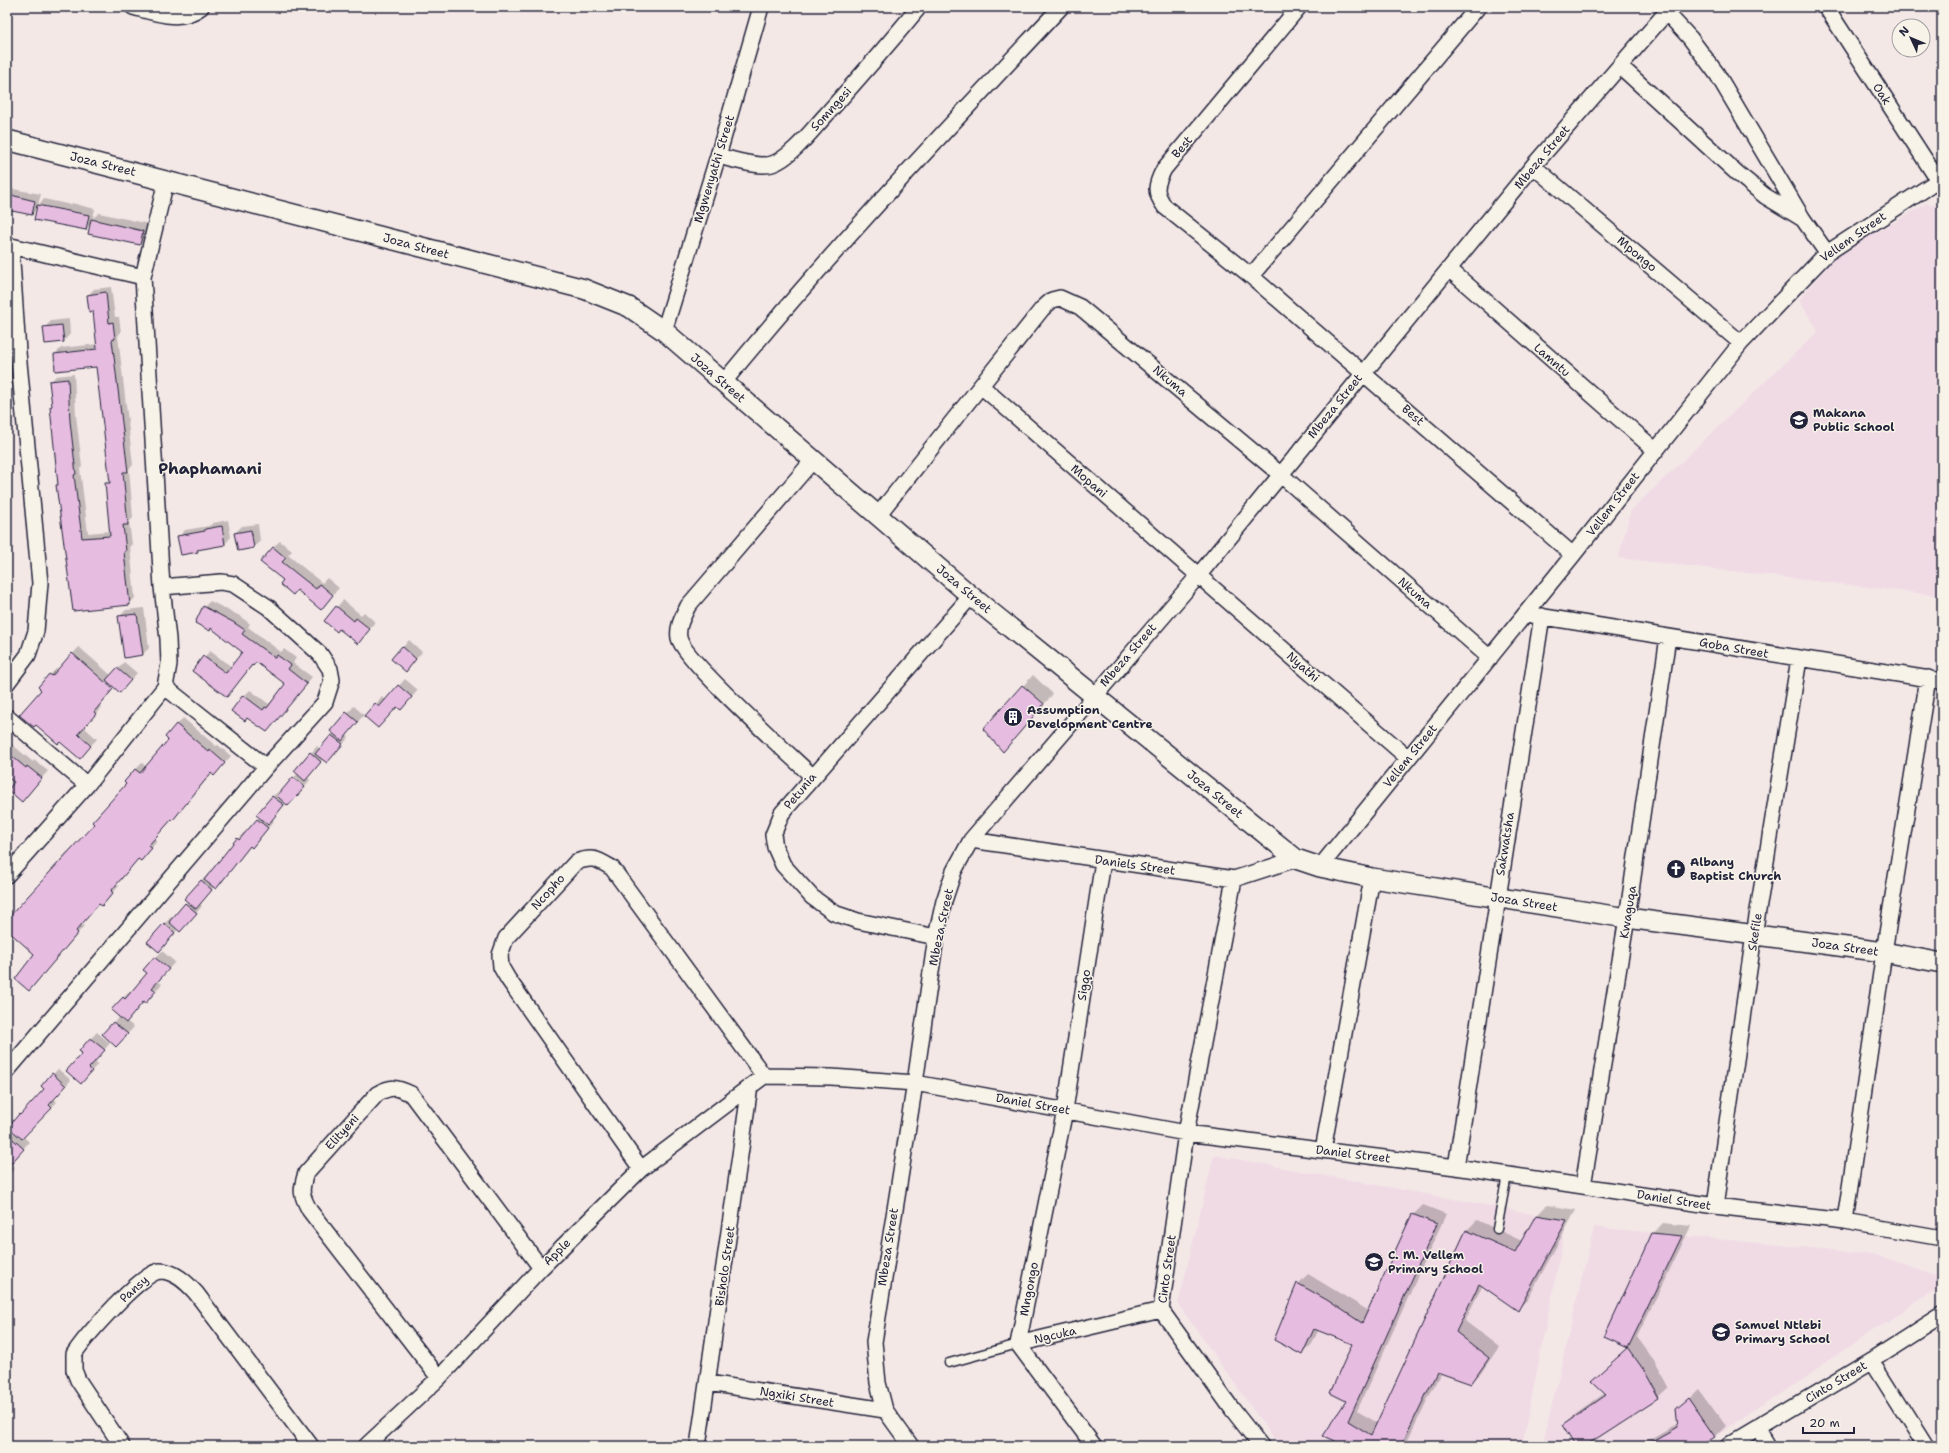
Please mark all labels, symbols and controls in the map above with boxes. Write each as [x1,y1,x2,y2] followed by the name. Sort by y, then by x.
[1891,18,1931,58] north arrow
[1896,23,1913,40] text: N
[1869,80,1895,108] street label: Oak
[807,83,855,135] street label: Somngesi
[690,113,738,225] street label: Mgwenyathi Street
[1511,122,1573,192] street label: Mbeza Street
[1168,132,1196,162] street label: Best
[68,148,138,180] street label: Joza Street
[1817,208,1889,266] street label: Vellem Street
[381,230,451,262] street label: Joza Street
[1614,233,1660,275] street label: Mpongo
[1530,340,1574,380] street label: Lamntu
[687,350,749,406] street label: Joza Street
[1149,362,1191,400] street label: Nkuma
[1304,370,1366,442] street label: Mbeza Street
[1398,401,1428,429] street label: Best
[1813,405,1895,435] place label: Makana Public School
[1788,409,1810,431] school or university icon: Makana Public School
[158,458,262,479] district label: Phaphamani
[1067,461,1111,501] street label: Mopani
[1583,469,1643,539] street label: Vellem Street
[933,561,995,617] street label: Joza Street
[1395,574,1436,613] street label: Nkuma
[1096,620,1160,690] street label: Mbeza Street
[1698,634,1770,662] street label: Goba Street
[1283,648,1323,686] street label: Nyathi
[1027,702,1153,732] place label: Assumption Development Centre
[1002,706,1024,728] building icon: Assumption Development Centre
[1379,721,1441,791] street label: Vellem Street
[1184,766,1246,822] street label: Joza Street
[780,769,820,813] street label: Petunia
[1492,811,1518,877] street label: Sakwatsha
[1094,851,1176,879] street label: Daniels Street
[1690,854,1781,884] place label: Albany Baptist Church
[1665,858,1687,880] church icon: Albany Baptist Church
[528,871,568,913] street label: Ncopho
[1616,884,1640,940] street label: Kwaguqa
[925,887,957,967] street label: Mbeza Street
[1489,889,1559,915] street label: Joza Street
[1744,912,1766,952] street label: Skefile
[1810,934,1880,960] street label: Joza Street
[1074,968,1094,1002] street label: Sigqo
[995,1090,1071,1118] street label: Daniel Street
[322,1111,362,1153] street label: Elityeni
[1315,1141,1391,1167] street label: Daniel Street
[1636,1186,1712,1214] street label: Daniel Street
[874,1207,902,1287] street label: Mbeza Street
[711,1225,739,1307] street label: Bisholo Street
[1154,1234,1180,1304] street label: Cinto Street
[540,1235,574,1269] street label: Apple
[1388,1247,1483,1277] place label: C. M. Vellem Primary School
[1363,1251,1385,1273] school or university icon: C. M. Vellem Primary School
[1016,1260,1042,1318] street label: Mngongo
[116,1272,152,1306] street label: Pansy
[1735,1317,1830,1347] place label: Samuel Ntlebi Primary School
[1710,1321,1732,1343] school or university icon: Samuel Ntlebi Primary School
[1032,1322,1078,1348] street label: Ngcuka
[1802,1357,1870,1407] street label: Cinto Street
[759,1383,835,1411] street label: Ngxiki Street
[1803,1409,1854,1435] scale bar
[1809,1415,1840,1431] text: 20 m

